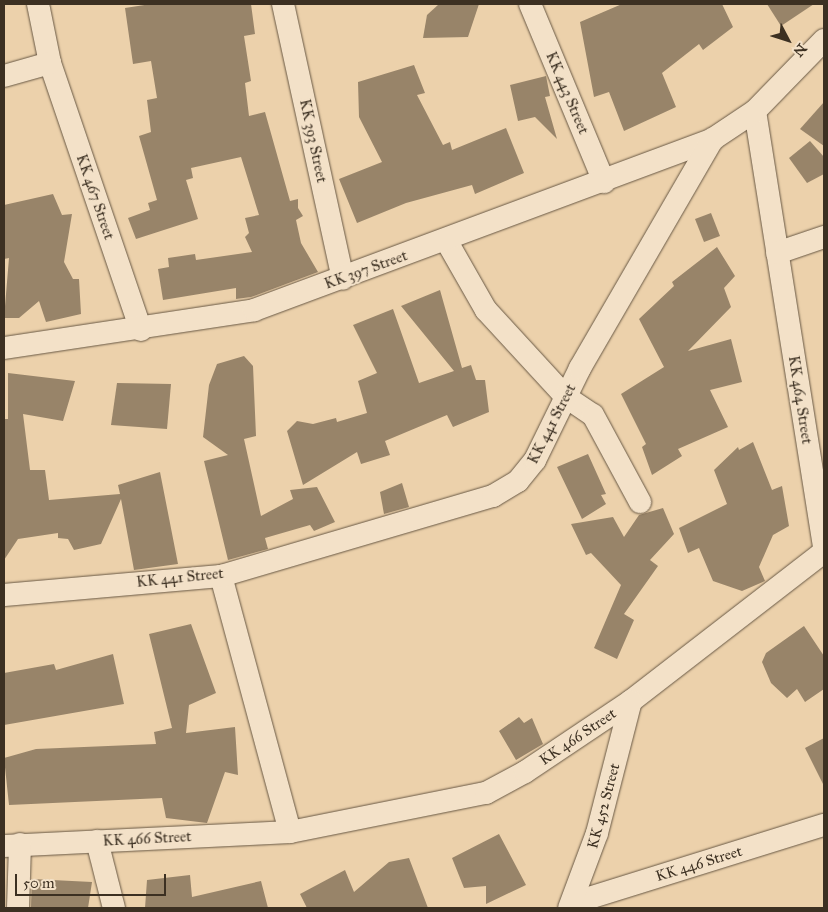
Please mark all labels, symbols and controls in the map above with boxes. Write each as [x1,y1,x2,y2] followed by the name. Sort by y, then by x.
[763,15,813,65] north arrow
[790,40,810,60] text: N
[542,49,592,137] street label: KK 443 Street
[295,98,331,184] street label: KK 393 Street
[72,152,118,242] street label: KK 467 Street
[322,247,410,293] street label: KK 397 Street
[784,354,816,446] street label: KK 464 Street
[524,381,580,467] street label: KK 441 Street
[135,564,225,592] street label: KK 441 Street
[536,705,620,769] street label: KK 466 Street
[584,761,624,851] street label: KK 452 Street
[102,828,192,850] street label: KK 466 Street
[654,842,744,886] street label: KK 446 Street
[18,864,169,896] scale bar
[23,874,55,892] text: 50 m

